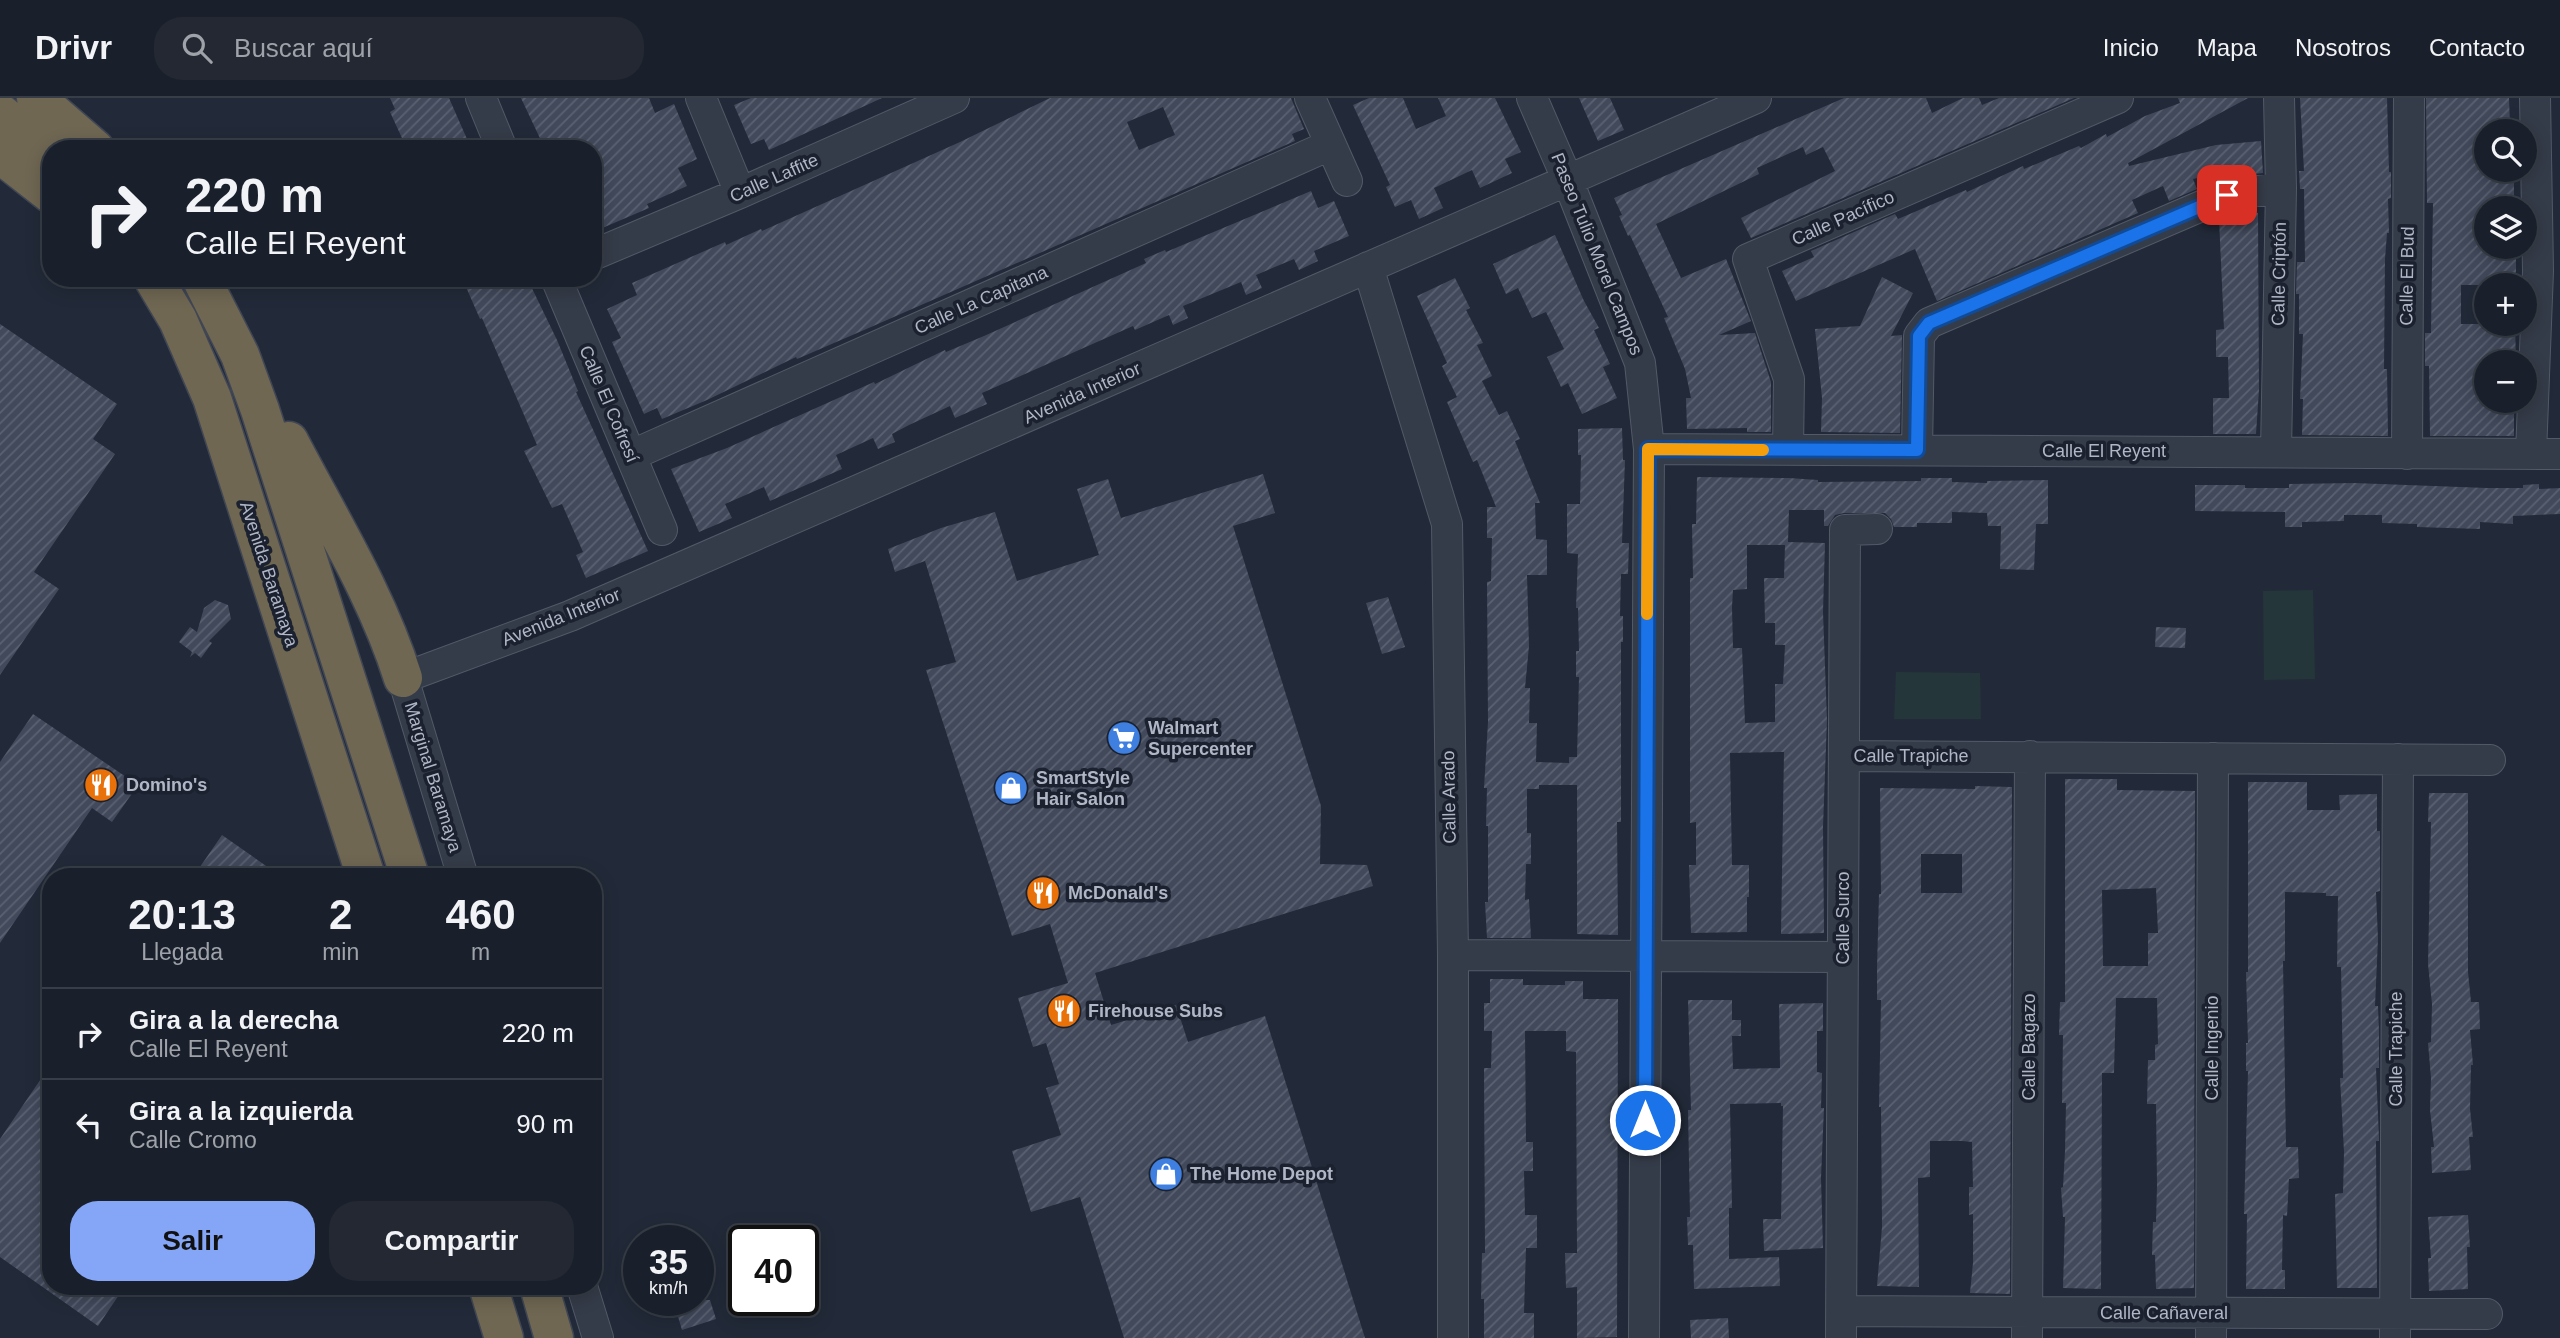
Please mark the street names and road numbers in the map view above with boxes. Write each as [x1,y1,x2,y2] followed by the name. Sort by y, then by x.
[727,150,821,206] street label: Calle Laffite
[1547,150,1647,358] street label: Paseo Tulio Morel Campos
[1789,186,1897,250] street label: Calle Pacífico
[2268,222,2290,326] street label: Calle Criptón
[2396,226,2418,326] street label: Calle El Bud
[912,261,1051,338] street label: Calle La Capitana
[575,343,643,465] street label: Calle El Cofresí
[1020,358,1144,428] street label: Avenida Interior
[2042,441,2166,461] street label: Calle El Reyent
[236,499,302,650] street label: Avenida Baramaya
[499,584,623,650] street label: Avenida Interior
[401,699,466,855] street label: Marginal Baramaya
[1853,746,1969,766] street label: Calle Trapiche
[1438,750,1460,844] street label: Calle Arado
[1833,871,1853,965] street label: Calle Surco
[2386,991,2406,1107] street label: Calle Trapiche
[2019,993,2039,1101] street label: Calle Bagazo
[2202,995,2222,1101] street label: Calle Ingenio
[2100,1303,2228,1323] street label: Calle Cañaveral

